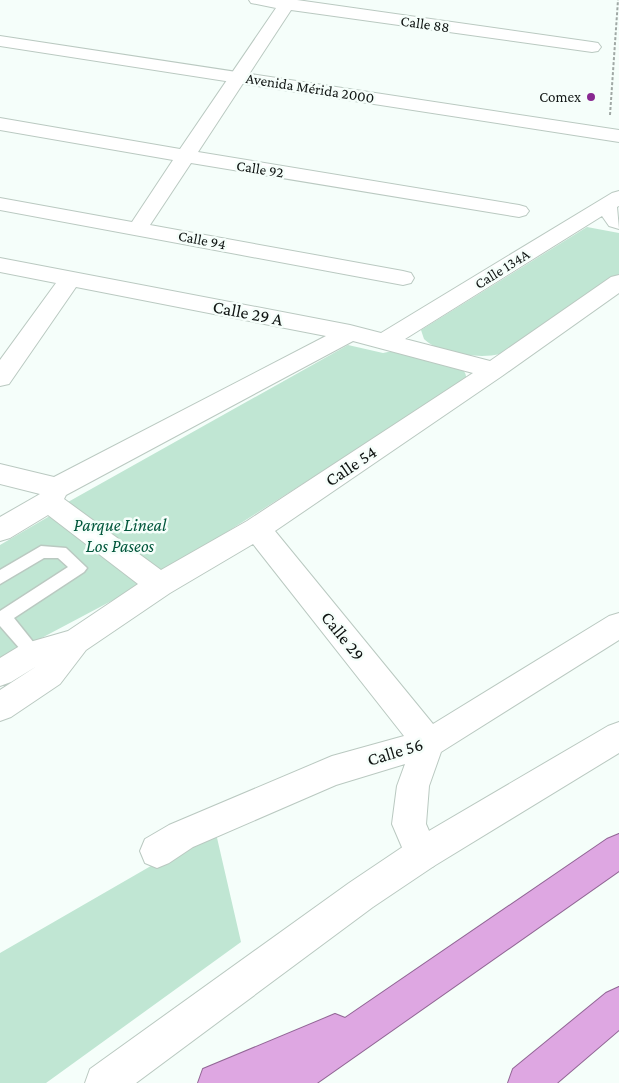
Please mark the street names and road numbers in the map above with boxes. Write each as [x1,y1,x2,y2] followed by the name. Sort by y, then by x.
[400,13,450,35] street label: Calle 88
[245,70,375,106] street label: Avenida Mérida 2000
[235,157,285,181] street label: Calle 92
[177,228,227,252] street label: Calle 94
[472,246,533,292] street label: Calle 134A
[211,296,285,330] street label: Calle 29 A
[322,442,380,490] street label: Calle 54
[317,607,369,665] street label: Calle 29
[365,734,425,770] street label: Calle 56

